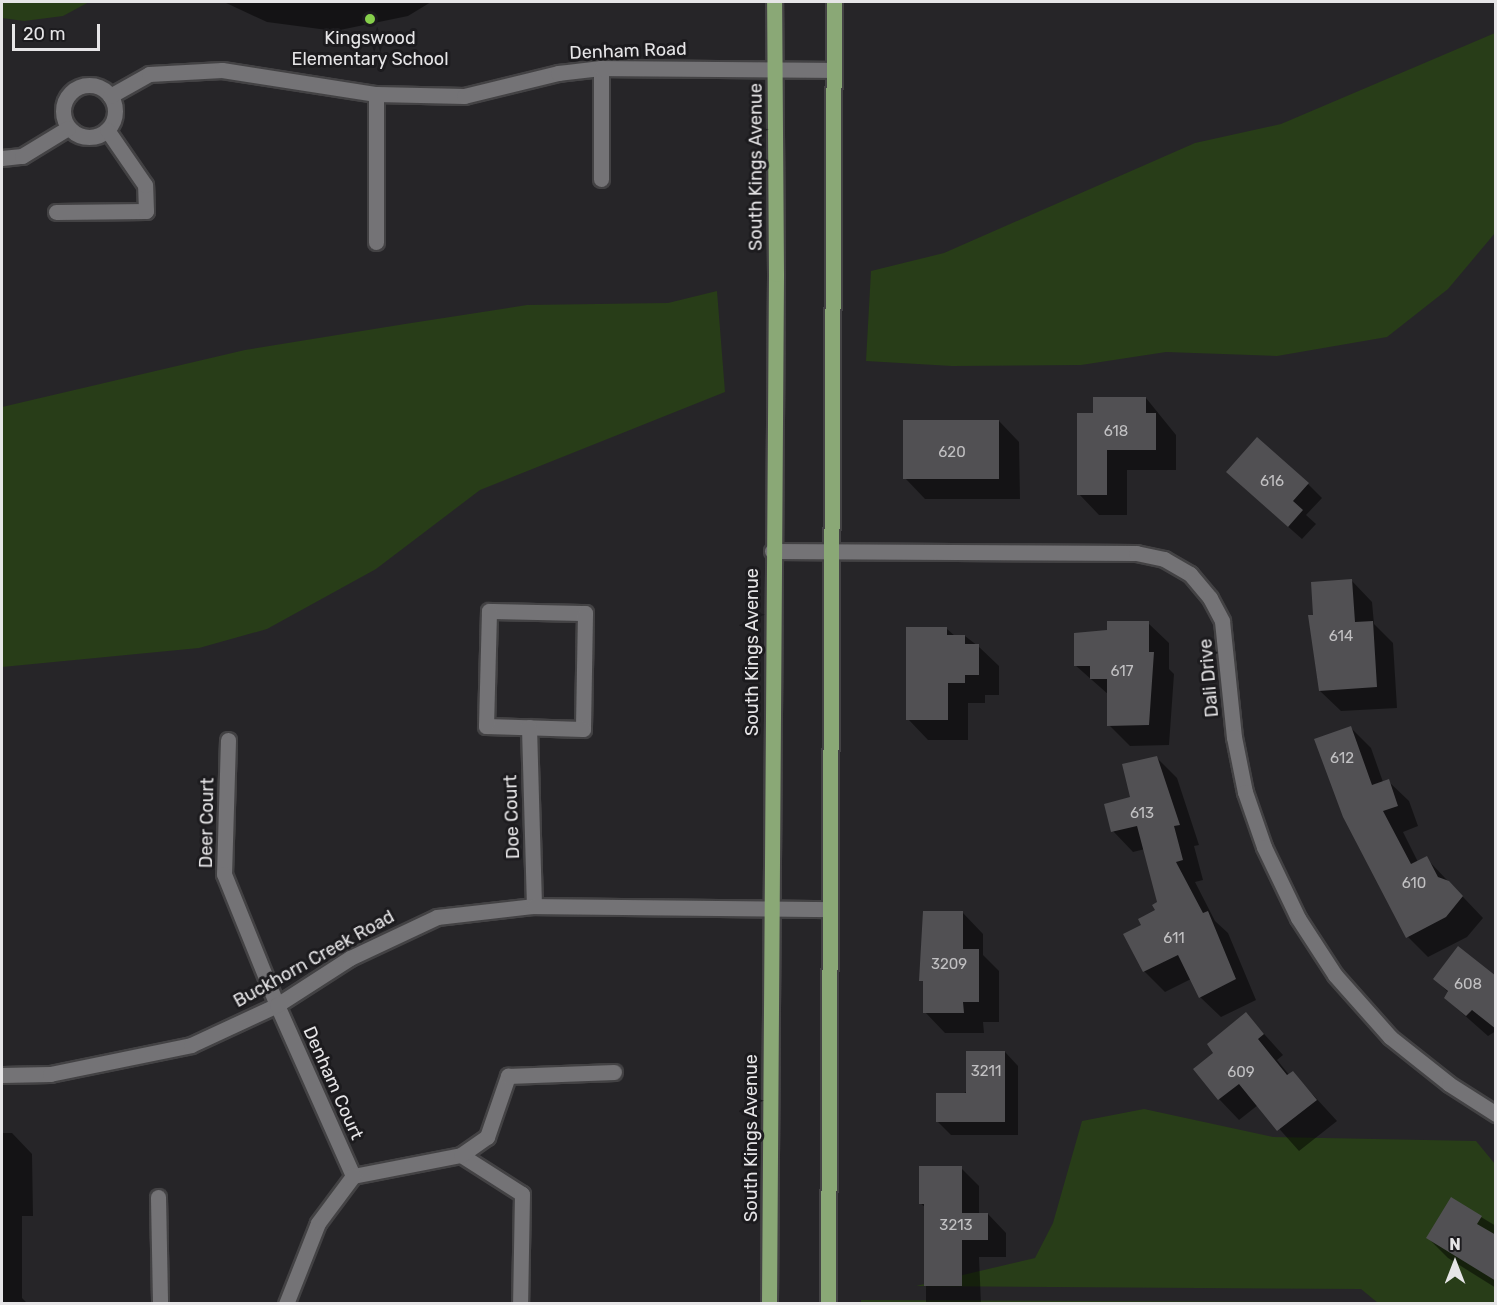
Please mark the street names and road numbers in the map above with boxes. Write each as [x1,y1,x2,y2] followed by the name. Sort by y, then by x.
[569,38,687,64] street label: Denham Road
[745,83,767,251] street label: South Kings Avenue
[741,568,763,736] street label: South Kings Avenue
[1195,638,1223,718] street label: Dali Drive
[500,775,524,859] street label: Doe Court
[195,777,219,869] street label: Deer Court
[230,906,398,1012] street label: Buckhorn Creek Road
[298,1023,368,1143] street label: Denham Court
[740,1054,762,1222] street label: South Kings Avenue

